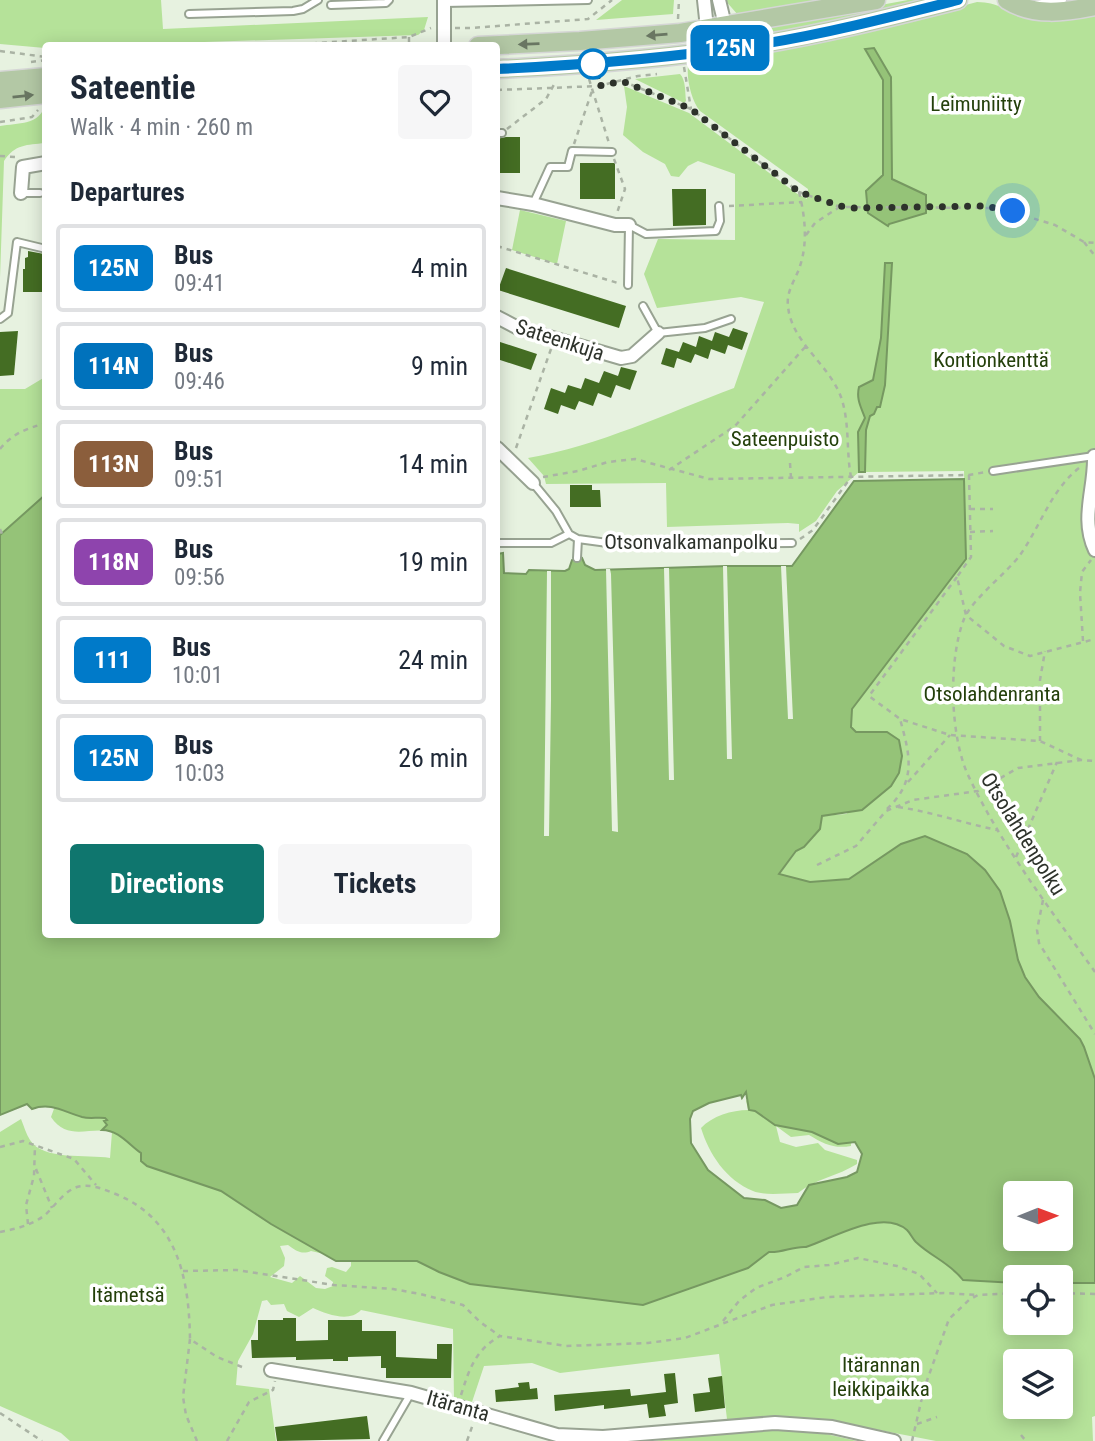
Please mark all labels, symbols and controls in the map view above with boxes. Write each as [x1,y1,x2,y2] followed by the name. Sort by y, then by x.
[681,25,779,71] line badge: 125N
[646,30,668,41] one-way arrow
[704,34,756,62] text: 125N
[518,38,540,49] one-way arrow
[578,49,608,79] unlabelled marker
[398,65,472,139] button: heart
[70,68,196,107] text: Sateentie
[12,91,34,102] one-way arrow
[930,92,1022,116] park label: Leimuniitty
[70,114,253,141] text: Walk · 4 min · 260 m
[70,177,185,207] text: Departures
[995,193,1030,228] your location
[174,240,213,270] text: Bus
[411,253,468,283] text: 4 min
[88,254,139,282] text: 125N
[174,270,225,297] text: 09:41
[513,314,607,366] street label: Sateenkuja
[174,338,213,368] text: Bus
[933,348,1049,372] park label: Kontionkenttä
[411,351,468,381] text: 9 min
[88,352,139,380] text: 114N
[174,368,225,395] text: 09:46
[731,427,839,451] park label: Sateenpuisto
[174,436,213,466] text: Bus
[398,449,468,479] text: 14 min
[88,450,139,478] text: 113N
[174,466,225,493] text: 09:51
[604,530,778,554] street label: Otsonvalkamanpolku
[174,534,213,564] text: Bus
[398,547,468,577] text: 19 min
[88,548,139,576] text: 118N
[174,564,225,591] text: 09:56
[172,632,211,662] text: Bus
[398,645,468,675] text: 24 min
[94,646,131,674] text: 111
[172,662,223,689] text: 10:01
[924,682,1060,706] park label: Otsolahdenranta
[174,730,213,760] text: Bus
[398,743,468,773] text: 26 min
[88,744,139,772] text: 125N
[174,760,225,787] text: 10:03
[976,768,1070,900] street label: Otsolahdenpolku
[70,844,264,924] button: Directions
[278,844,472,924] button: Tickets
[1003,1181,1073,1251] north arrow
[1003,1181,1073,1419] map controls
[1003,1265,1073,1335] button: locate
[91,1283,165,1307] park label: Itämetsä
[1003,1349,1073,1419] button: layers
[832,1353,930,1401] park label: Itärannan leikkipaikka
[424,1386,492,1426] street label: Itäranta

